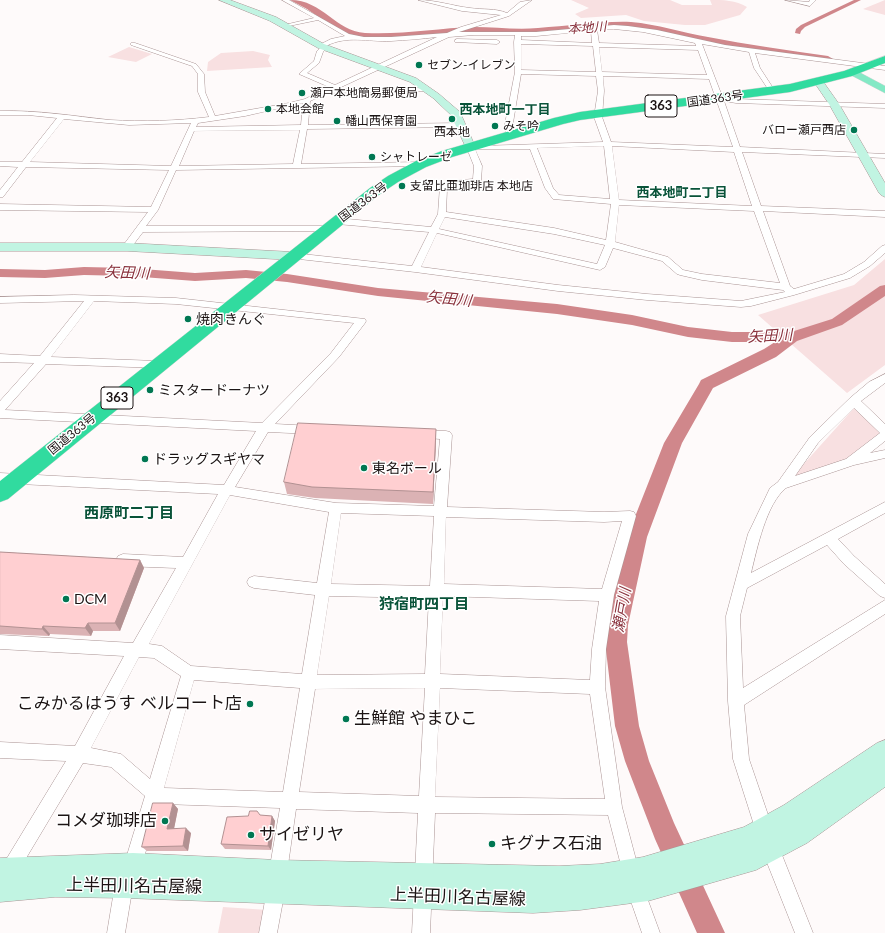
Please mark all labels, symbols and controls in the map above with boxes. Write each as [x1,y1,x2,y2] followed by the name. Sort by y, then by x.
[567,19,607,37] water label: 本地川
[427,58,515,72] place label: セブン-イレブン
[414,60,424,70] marker: セブン-イレブン
[310,86,418,100] place label: 瀬戸本地簡易郵便局
[297,88,307,98] marker: 瀬戸本地簡易郵便局
[686,88,744,110] street label: 国道363号
[645,95,677,117] road number: 363
[276,102,324,116] place label: 本地会館
[460,102,550,118] district label: 西本地町一丁目
[263,104,273,114] marker: 本地会館
[345,114,417,128] place label: 幡山西保育園
[447,114,457,124] marker: 西本地
[332,116,342,126] marker: 幡山西保育園
[503,119,539,133] place label: みそ吟
[490,121,500,131] marker: みそ吟
[762,123,846,137] place label: バロー瀬戸西店
[434,125,470,139] place label: 西本地
[849,125,859,135] marker: バロー瀬戸西店
[380,150,452,164] place label: シャトレーゼ
[367,152,377,162] marker: シャトレーゼ
[336,179,390,225] street label: 国道363号
[410,179,533,193] place label: 支留比亜珈琲店 本地店
[397,181,407,191] marker: 支留比亜珈琲店 本地店
[637,185,727,201] district label: 西本地町二丁目
[104,263,150,283] water label: 矢田川
[426,288,472,310] water label: 矢田川
[196,311,266,327] place label: 焼肉きんぐ
[183,314,193,324] marker: 焼肉きんぐ
[747,326,793,346] water label: 矢田川
[158,382,270,398] place label: ミスタードーナツ
[145,385,155,395] marker: ミスタードーナツ
[101,387,133,409] road number: 363
[45,411,99,457] street label: 国道363号
[153,451,265,467] place label: ドラッグスギヤマ
[140,454,150,464] marker: ドラッグスギヤマ
[372,460,442,476] place label: 東名ボール
[359,463,369,473] marker: 東名ボール
[84,504,174,522] district label: 西原町二丁目
[609,586,635,634] water label: 瀬戸川
[74,591,107,607] place label: DCM
[61,594,71,604] marker: DCM
[379,595,469,613] district label: 狩宿町四丁目
[17,694,242,714] place label: こみかるはうす ベルコート店
[245,699,255,709] marker: こみかるはうす ベルコート店
[354,709,477,729] place label: 生鮮館 やまひこ
[341,714,351,724] marker: 生鮮館 やまひこ
[55,811,157,831] place label: コメダ珈琲店
[160,816,170,826] marker: コメダ珈琲店
[259,825,344,845] place label: サイゼリヤ
[246,830,256,840] marker: サイゼリヤ
[500,834,602,854] place label: キグナス石油
[487,839,497,849] marker: キグナス石油
[66,875,202,897] street label: 上半田川名古屋線
[390,884,526,910] street label: 上半田川名古屋線

